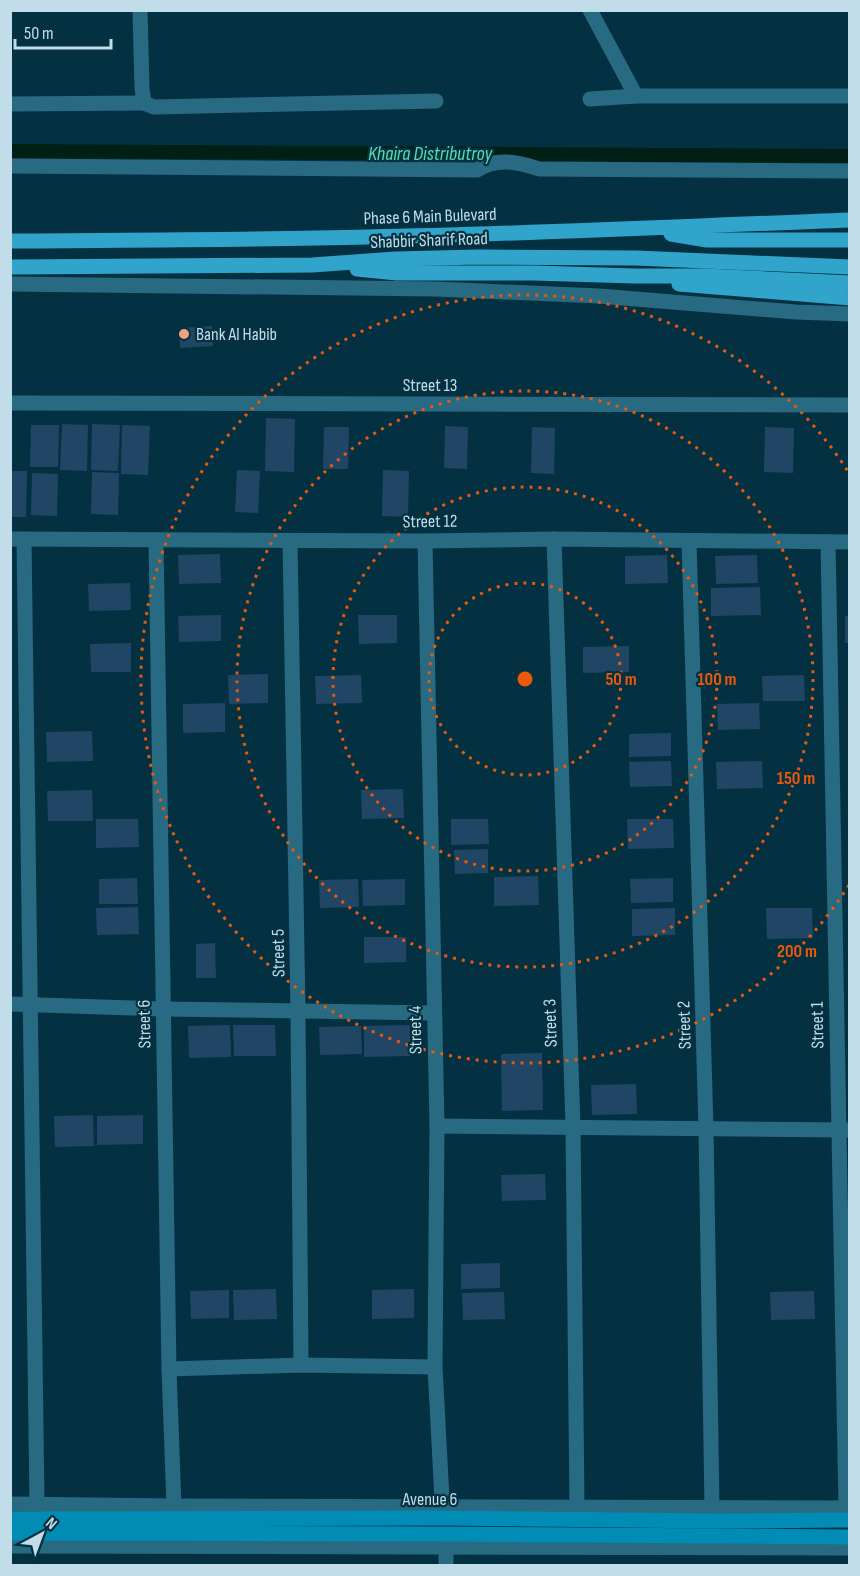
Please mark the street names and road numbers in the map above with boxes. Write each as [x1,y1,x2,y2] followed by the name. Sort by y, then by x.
[363,204,497,229] street label: Phase 6 Main Bulevard
[370,228,488,253] street label: Shabbir Sharif Road
[403,375,457,396] street label: Street 13
[402,511,458,532] street label: Street 12
[268,929,289,977] street label: Street 5
[539,998,562,1048] street label: Street 3
[134,999,155,1049] street label: Street 6
[673,1000,696,1049] street label: Street 2
[807,1001,828,1049] street label: Street 1
[405,1005,426,1054] street label: Street 4
[402,1489,457,1510] street label: Avenue 6

